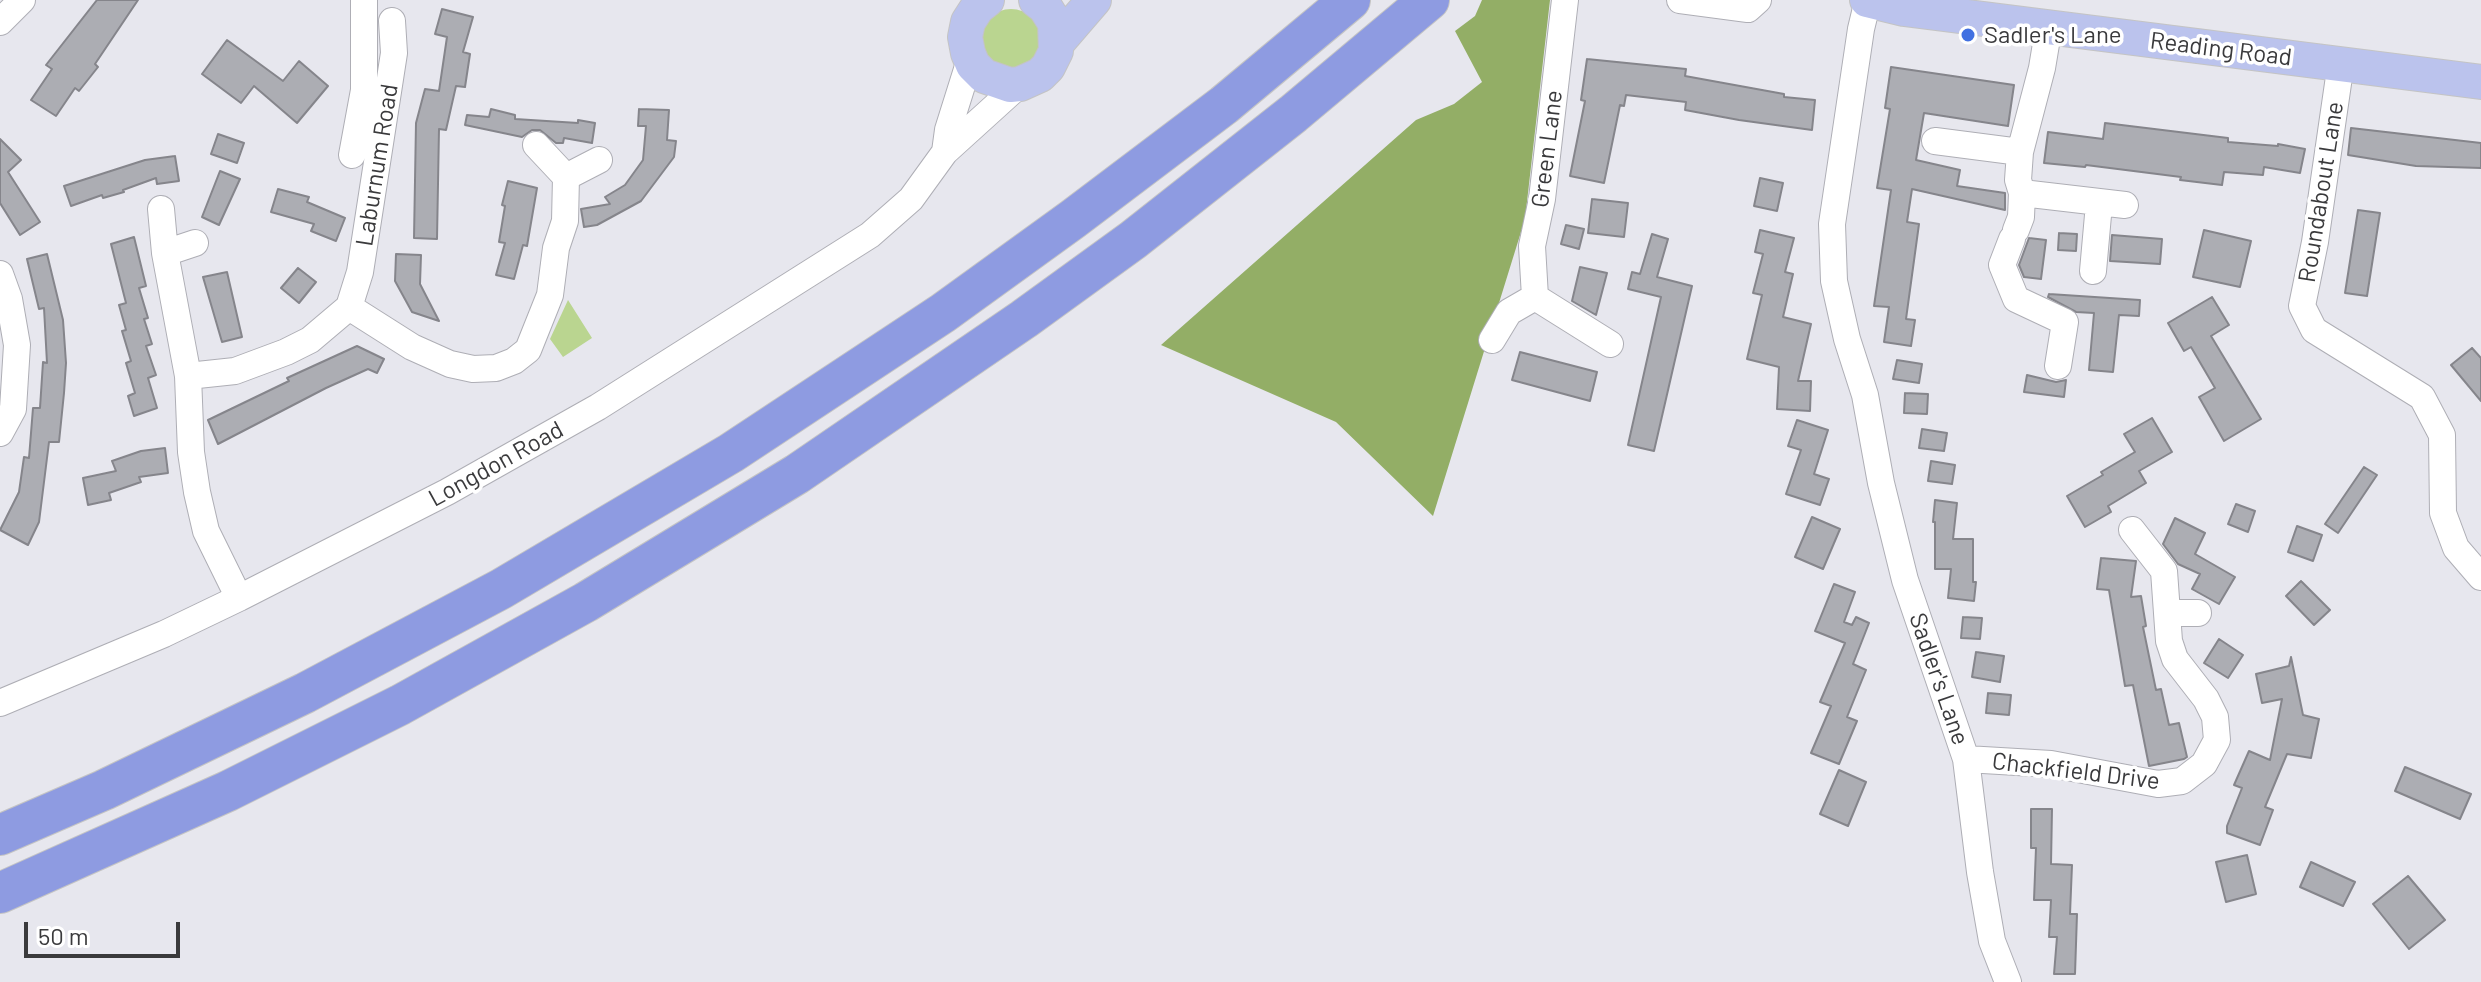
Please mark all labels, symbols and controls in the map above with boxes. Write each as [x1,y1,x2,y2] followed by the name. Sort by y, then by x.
[1984,21,2121,49] place label: Sadler's Lane
[1959,26,1977,44] marker: Sadler's Lane
[2149,26,2293,72] street label: Reading Road
[350,82,404,248] street label: Laburnum Road
[1526,89,1568,209] street label: Green Lane
[2292,100,2350,284] street label: Roundabout Lane
[424,415,568,513] street label: Longdon Road
[1903,609,1975,749] street label: Sadler's Lane
[1991,746,2161,796] street label: Chackfield Drive
[28,906,184,956] scale bar
[38,921,89,950] text: 50 m

